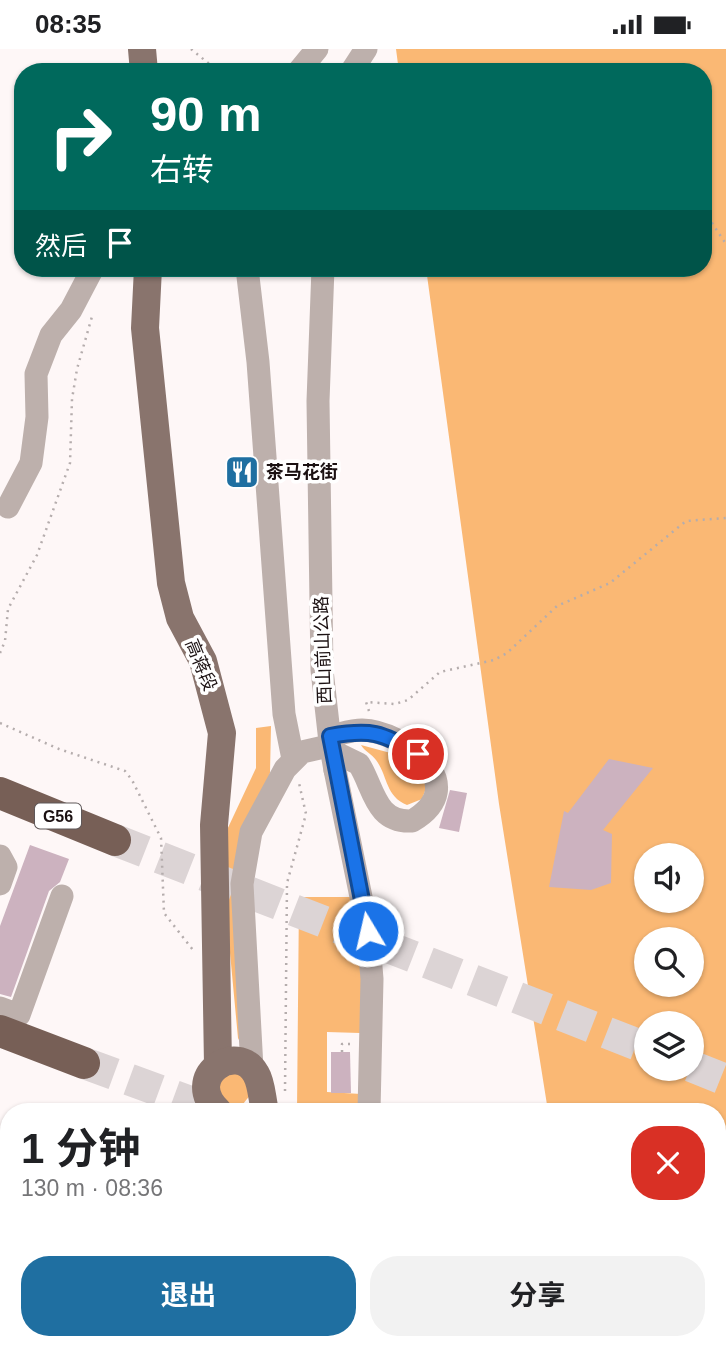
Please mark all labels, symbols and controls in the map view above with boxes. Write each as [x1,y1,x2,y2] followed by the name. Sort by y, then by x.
[35,9,102,39] text: 08:35
[150,87,262,141] text: 90 m
[35,91,126,182] icon: right
[150,152,214,188] text: 右转
[101,224,139,262] icon: arrive
[35,231,87,261] text: 然后
[223,453,261,491] restaurant icon: 茶马花街
[266,462,338,482] place label: 茶马花街
[311,596,335,704] street label: 西山前山公路
[182,636,220,694] street label: 高蒋段
[388,724,448,784] pin
[399,735,437,773] icon: arrive
[35,803,81,829] road number: G56
[634,843,704,1081] map controls
[634,843,704,913] button: sound
[331,894,405,968] position arrow
[634,927,704,997] button: search
[634,1011,704,1081] button: layers
[21,1125,140,1172] text: 1 分钟
[631,1126,705,1200] button: close
[21,1175,163,1201] text: 130 m · 08:36
[21,1256,356,1336] button: 退出
[370,1256,705,1336] button: 分享

